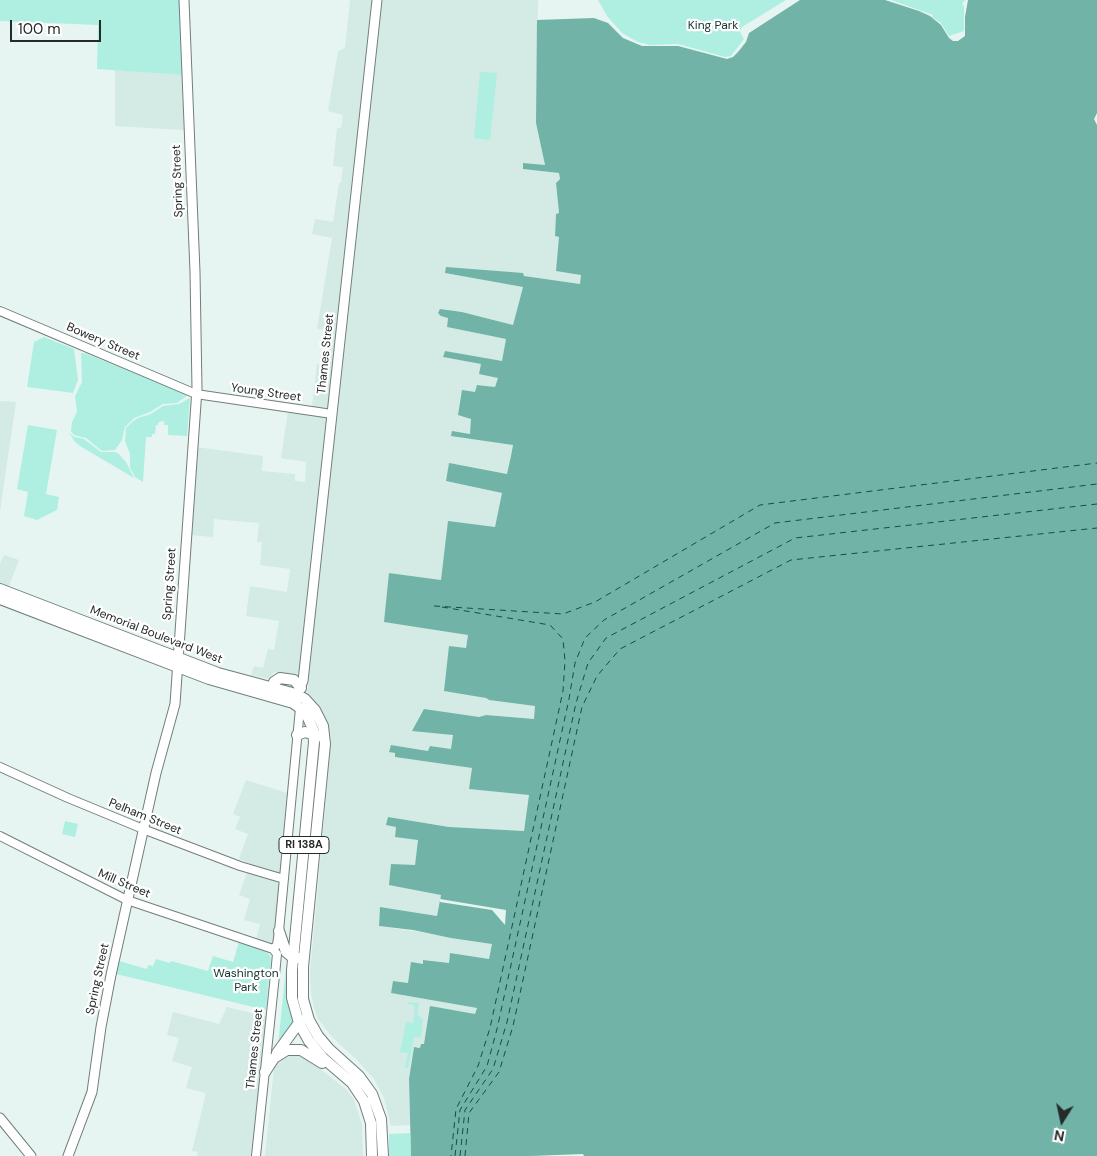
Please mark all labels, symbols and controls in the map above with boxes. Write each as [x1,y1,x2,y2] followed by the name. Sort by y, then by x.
[12,10,104,42] scale bar
[18,19,61,39] text: 100 m
[688,19,738,33] park label: King Park
[170,144,186,218] street label: Spring Street
[315,313,337,395] street label: Thames Street
[64,320,142,364] street label: Bowery Street
[230,381,302,405] street label: Young Street
[160,547,180,621] street label: Spring Street
[88,603,224,667] street label: Memorial Boulevard West
[106,796,184,838] street label: Pelham Street
[279,836,329,854] road number: RI 138A
[96,867,152,901] street label: Mill Street
[83,942,113,1016] street label: Spring Street
[213,967,279,995] park label: Washington Park
[244,1008,266,1090] street label: Thames Street
[1037,1096,1087,1146] north arrow
[1053,1126,1066,1146] text: N

